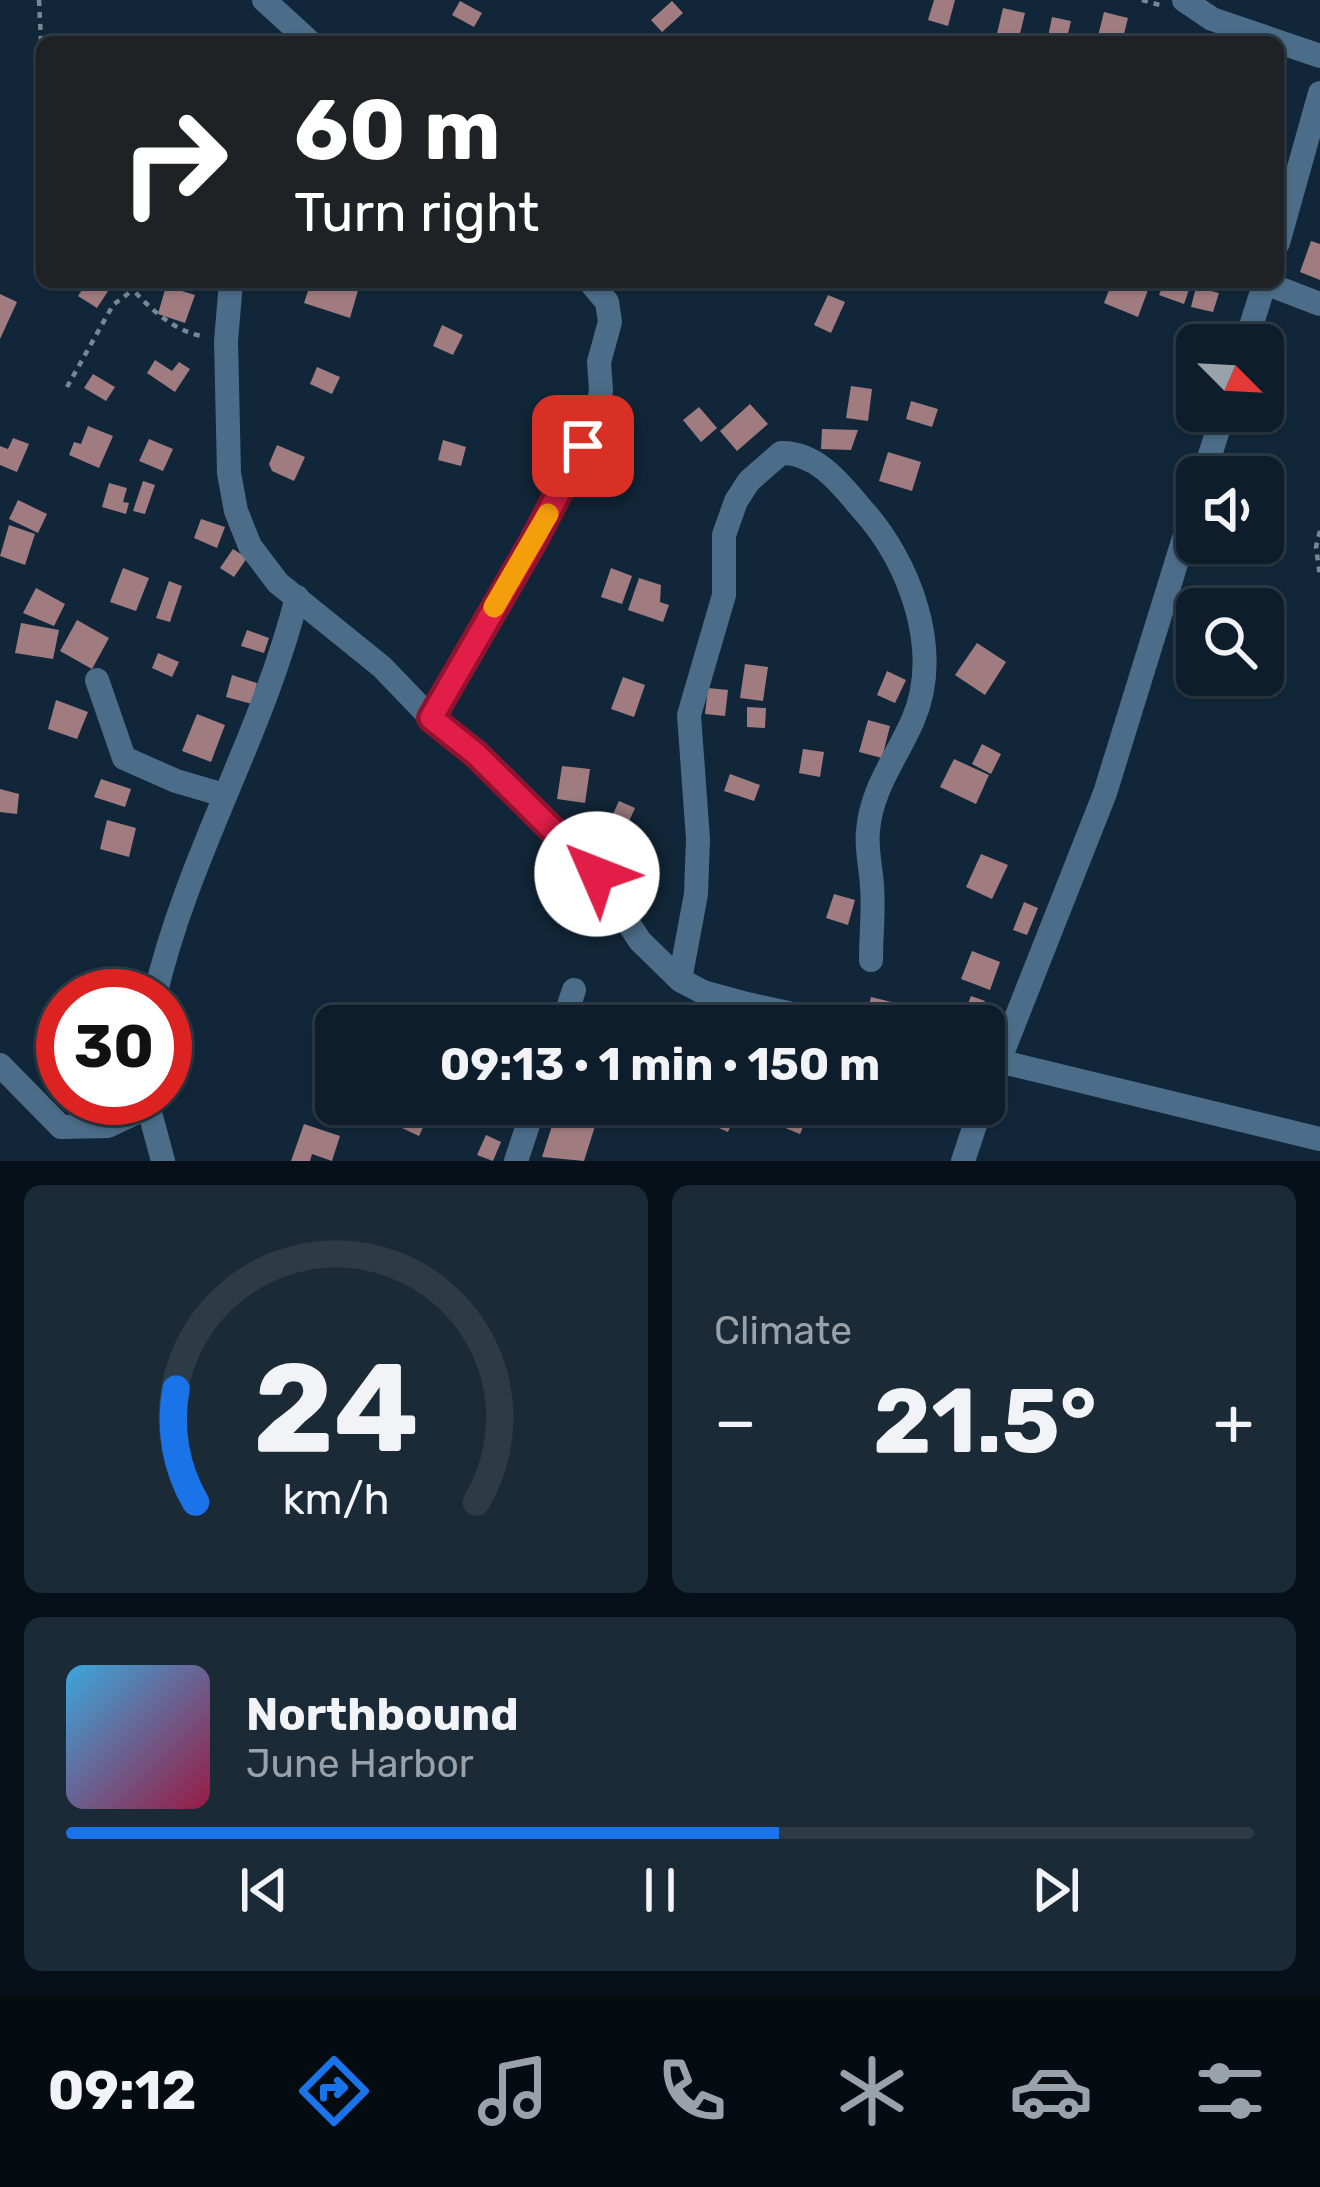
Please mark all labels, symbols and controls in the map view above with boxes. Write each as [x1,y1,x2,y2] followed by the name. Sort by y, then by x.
[294,80,501,180] text: 60 m
[96,84,252,240] icon: right
[294,181,539,245] text: Turn right
[1176,324,1284,432] north arrow
[1176,324,1284,696] map controls
[532,395,634,497] pin
[550,413,616,479] icon: arrive
[1176,456,1284,564] button: sound
[1176,588,1284,696] button: search
[534,811,660,937] position arrow
[36,969,192,1125] speed limit sign: 30
[440,1038,880,1091] text: 09:13 · 1 min · 150 m
[714,1308,852,1354] text: Climate
[253,1334,419,1482] text: 24
[873,1368,1097,1475] text: 21.5°
[714,1382,757,1461] text: −
[1213,1382,1254,1461] text: +
[282,1474,390,1525] text: km/h
[246,1688,519,1741] text: Northbound
[246,1741,474,1787] text: June Harbor
[231,1857,297,1923] icon: previous
[627,1857,693,1923] icon: pause
[1023,1857,1089,1923] icon: next
[292,2049,376,2133] icon: directions
[471,2049,555,2133] icon: music
[650,2049,734,2133] icon: phone
[830,2049,914,2133] icon: climate
[1009,2049,1093,2133] icon: car
[1188,2049,1272,2133] icon: filters
[48,2059,197,2123] text: 09:12

